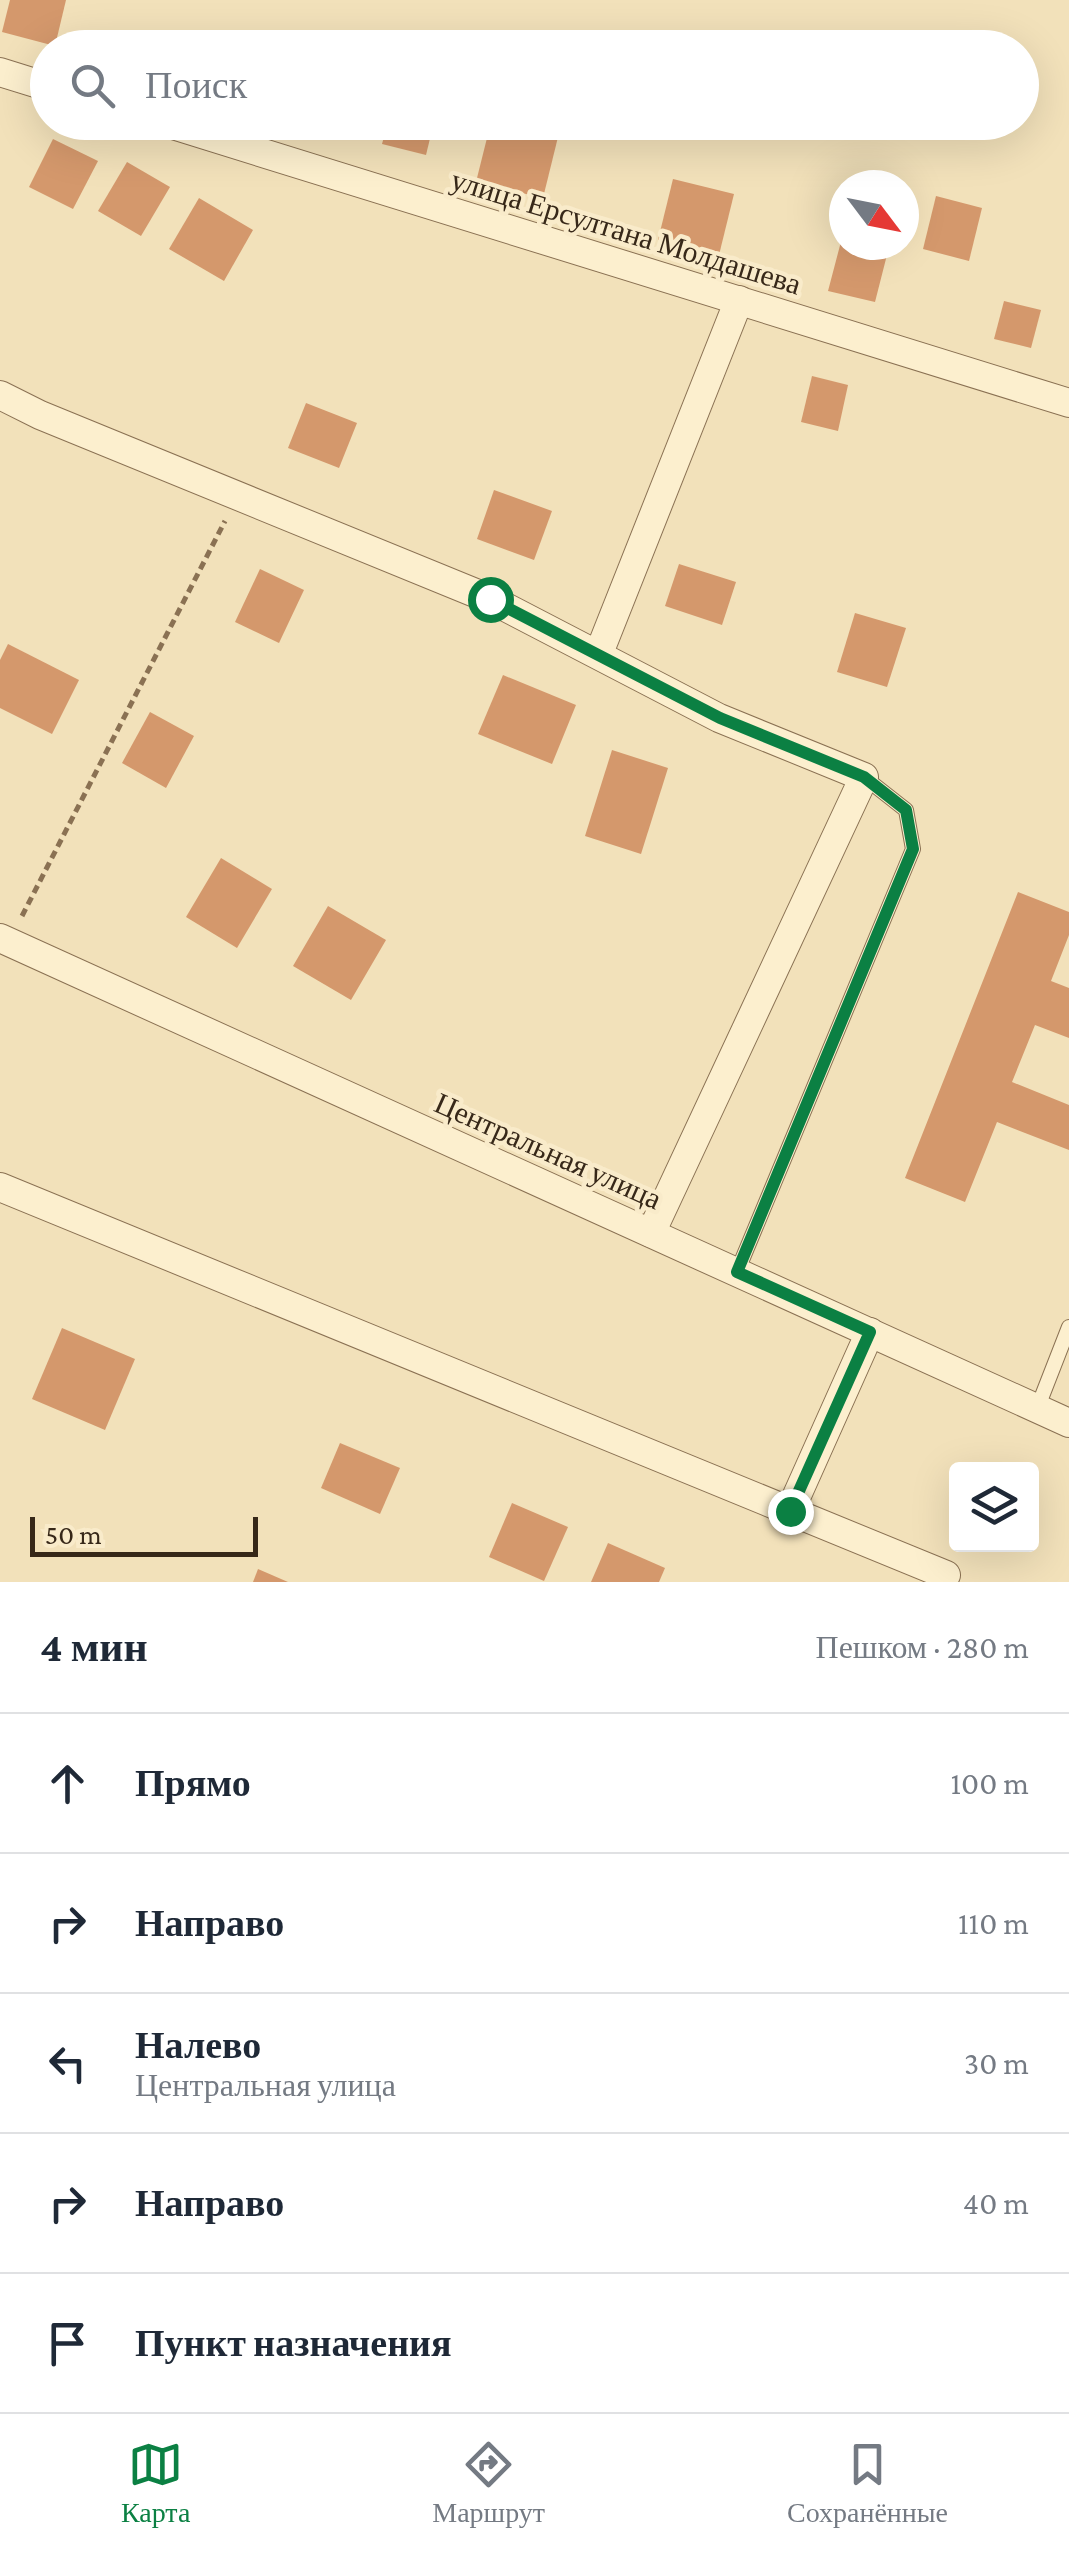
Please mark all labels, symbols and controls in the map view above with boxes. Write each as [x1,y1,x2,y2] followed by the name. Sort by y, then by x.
[30,30,1039,140] search box
[65,58,120,113] icon: search
[145,64,247,106] text: Поиск
[447,163,805,301] street label: улица Ерсултана Молдашева
[829,170,919,260] north arrow
[468,577,514,623] route start
[430,1086,667,1215] street label: Центральная улица
[949,1462,1039,1552] map controls
[949,1462,1039,1552] button: layers
[768,1489,814,1535] route end
[30,1512,258,1556] scale bar
[45,1519,102,1550] text: 50 m
[40,1623,148,1670] text: 4 мин
[816,1629,1029,1665] text: Пешком · 280 m
[40,1756,95,1811] icon: ahead
[135,1762,251,1804] text: Прямо
[950,1765,1029,1801] text: 100 m
[40,1896,95,1951] icon: right
[135,1902,284,1944] text: Направо
[958,1905,1029,1941] text: 110 m
[135,2024,261,2066] text: Налево
[40,2036,95,2091] icon: left
[964,2045,1029,2081] text: 30 m
[135,2067,396,2103] text: Центральная улица
[40,2176,95,2231] icon: right
[135,2182,284,2224] text: Направо
[963,2185,1029,2221] text: 40 m
[40,2316,95,2371] icon: arrive
[135,2322,452,2364] text: Пункт назначения
[121,2437,190,2529] tab: Карта
[432,2437,545,2529] tab: Маршрут
[787,2437,948,2529] tab: Сохранённые

